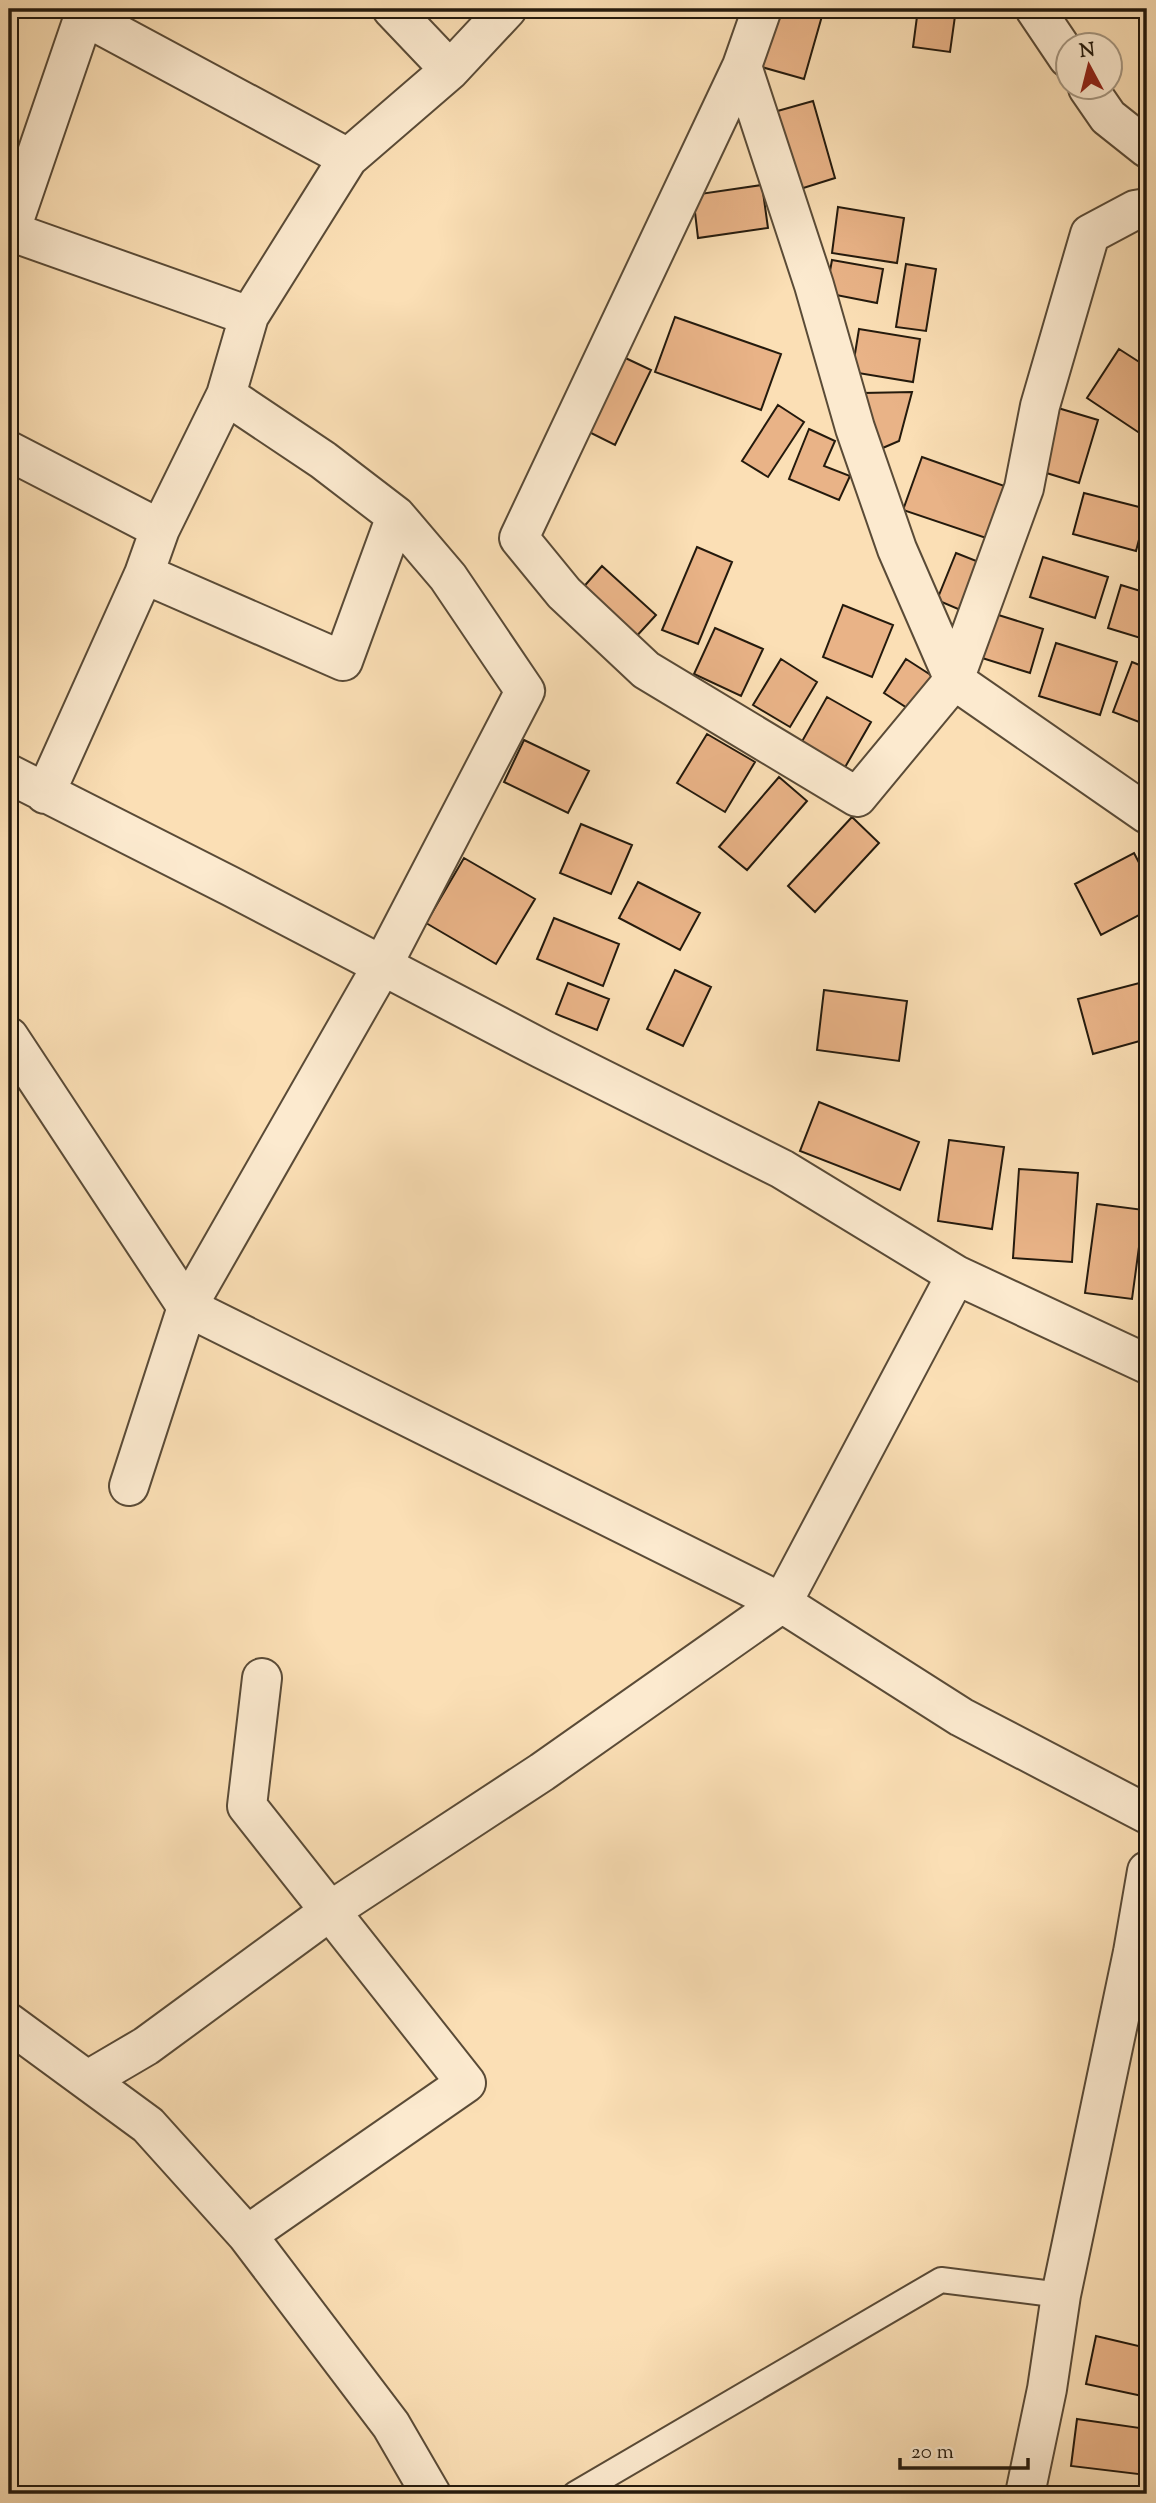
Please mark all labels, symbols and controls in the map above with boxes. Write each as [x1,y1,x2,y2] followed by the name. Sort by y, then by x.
[1054,32,1124,102] north arrow
[1078,37,1096,66] text: N
[900,2426,1028,2470] scale bar
[911,2438,954,2468] text: 20 m

